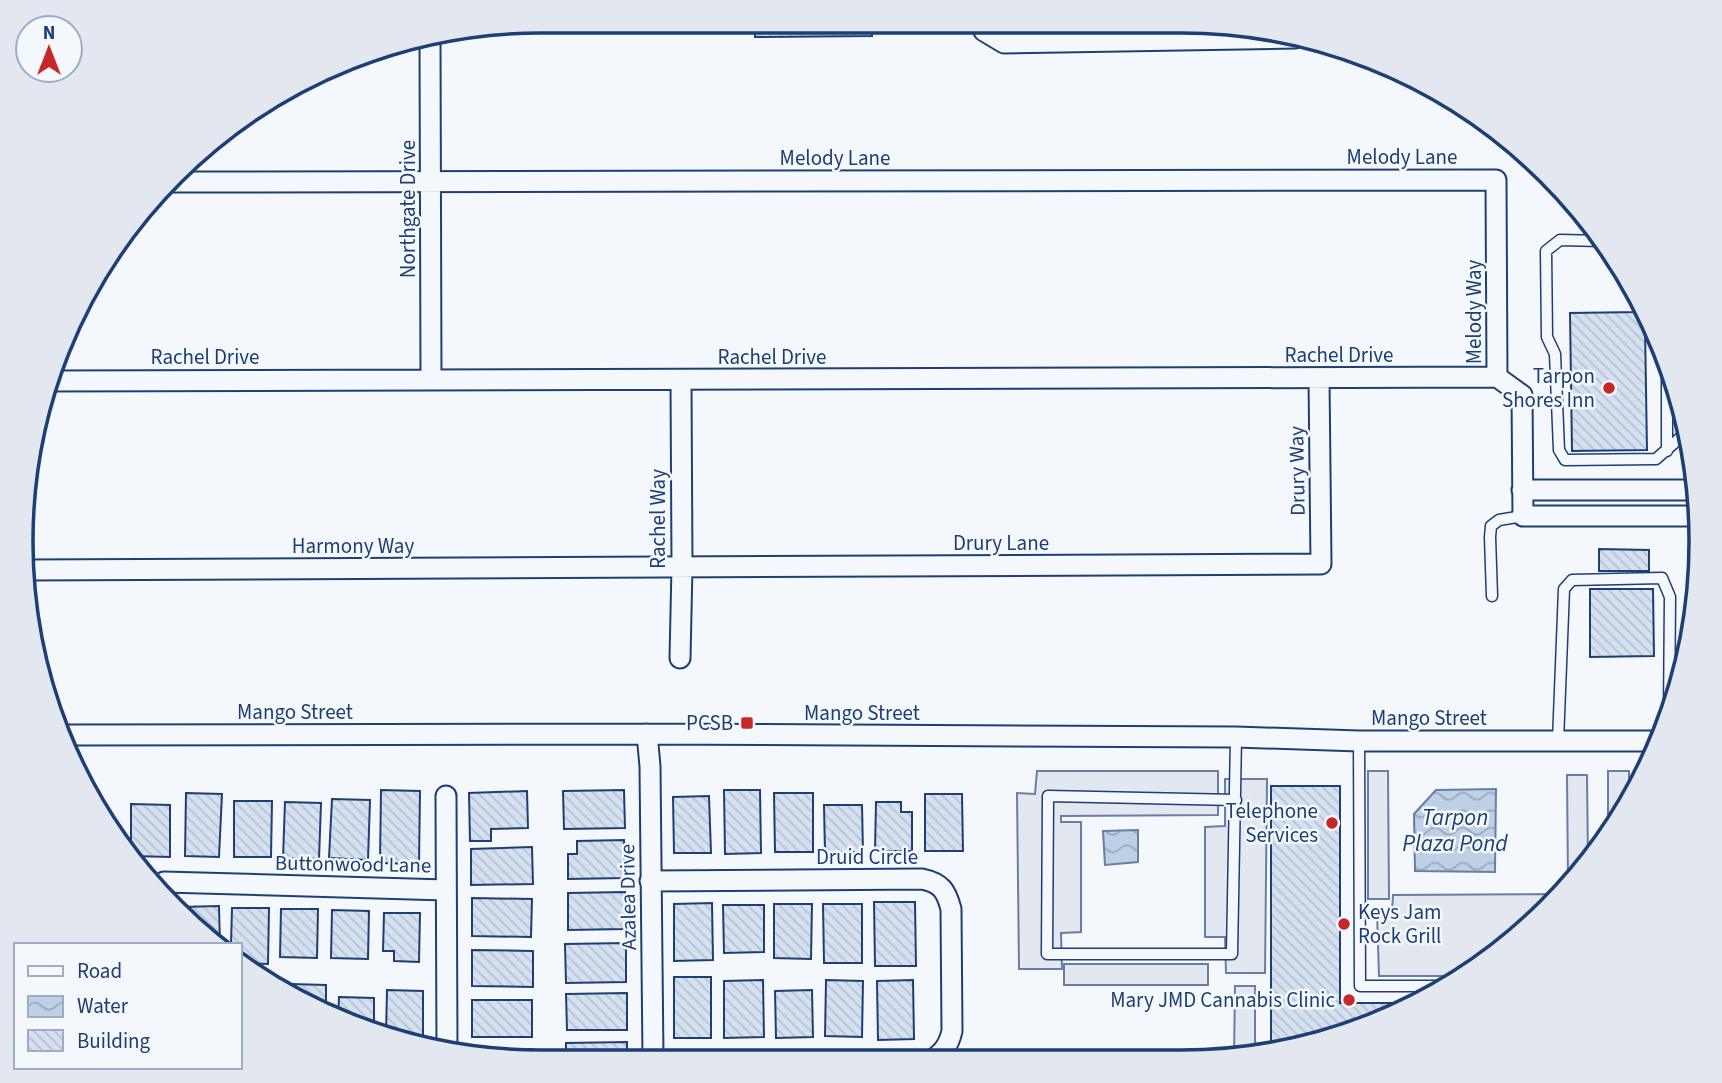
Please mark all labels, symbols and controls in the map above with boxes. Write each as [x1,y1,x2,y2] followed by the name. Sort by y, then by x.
[14,14,84,84] north arrow
[43,20,55,47] text: N
[393,140,423,278] street label: Northgate Drive
[1347,142,1457,172] street label: Melody Lane
[780,143,890,173] street label: Melody Lane
[1459,259,1489,364] street label: Melody Way
[1285,340,1393,370] street label: Rachel Drive
[151,342,259,372] street label: Rachel Drive
[718,342,826,372] street label: Rachel Drive
[1502,361,1595,415] place label: Tarpon Shores Inn
[1601,380,1617,396] marker: Tarpon Shores Inn
[1281,426,1313,516] street label: Drury Way
[643,469,673,569] street label: Rachel Way
[953,528,1049,558] street label: Drury Lane
[292,531,414,561] street label: Harmony Way
[237,697,353,727] street label: Mango Street
[804,698,920,728] street label: Mango Street
[1371,703,1487,733] street label: Mango Street
[686,708,733,738] place label: PCSB
[739,715,755,731] marker: PCSB
[1226,796,1318,850] place label: Telephone Services
[1402,801,1508,860] water label: Tarpon Plaza Pond
[1324,815,1340,831] marker: Telephone Services
[816,842,918,872] street label: Druid Circle
[612,844,644,950] street label: Azalea Drive
[275,848,431,880] street label: Buttonwood Lane
[1358,897,1441,951] place label: Keys Jam Rock Grill
[1336,916,1352,932] marker: Keys Jam Rock Grill
[14,943,242,1069] legend
[77,956,122,986] text: Road
[1110,985,1335,1015] place label: Mary JMD Cannabis Clinic
[77,991,129,1021] text: Water
[1341,992,1357,1008] marker: Mary JMD Cannabis Clinic
[77,1026,151,1056] text: Building

